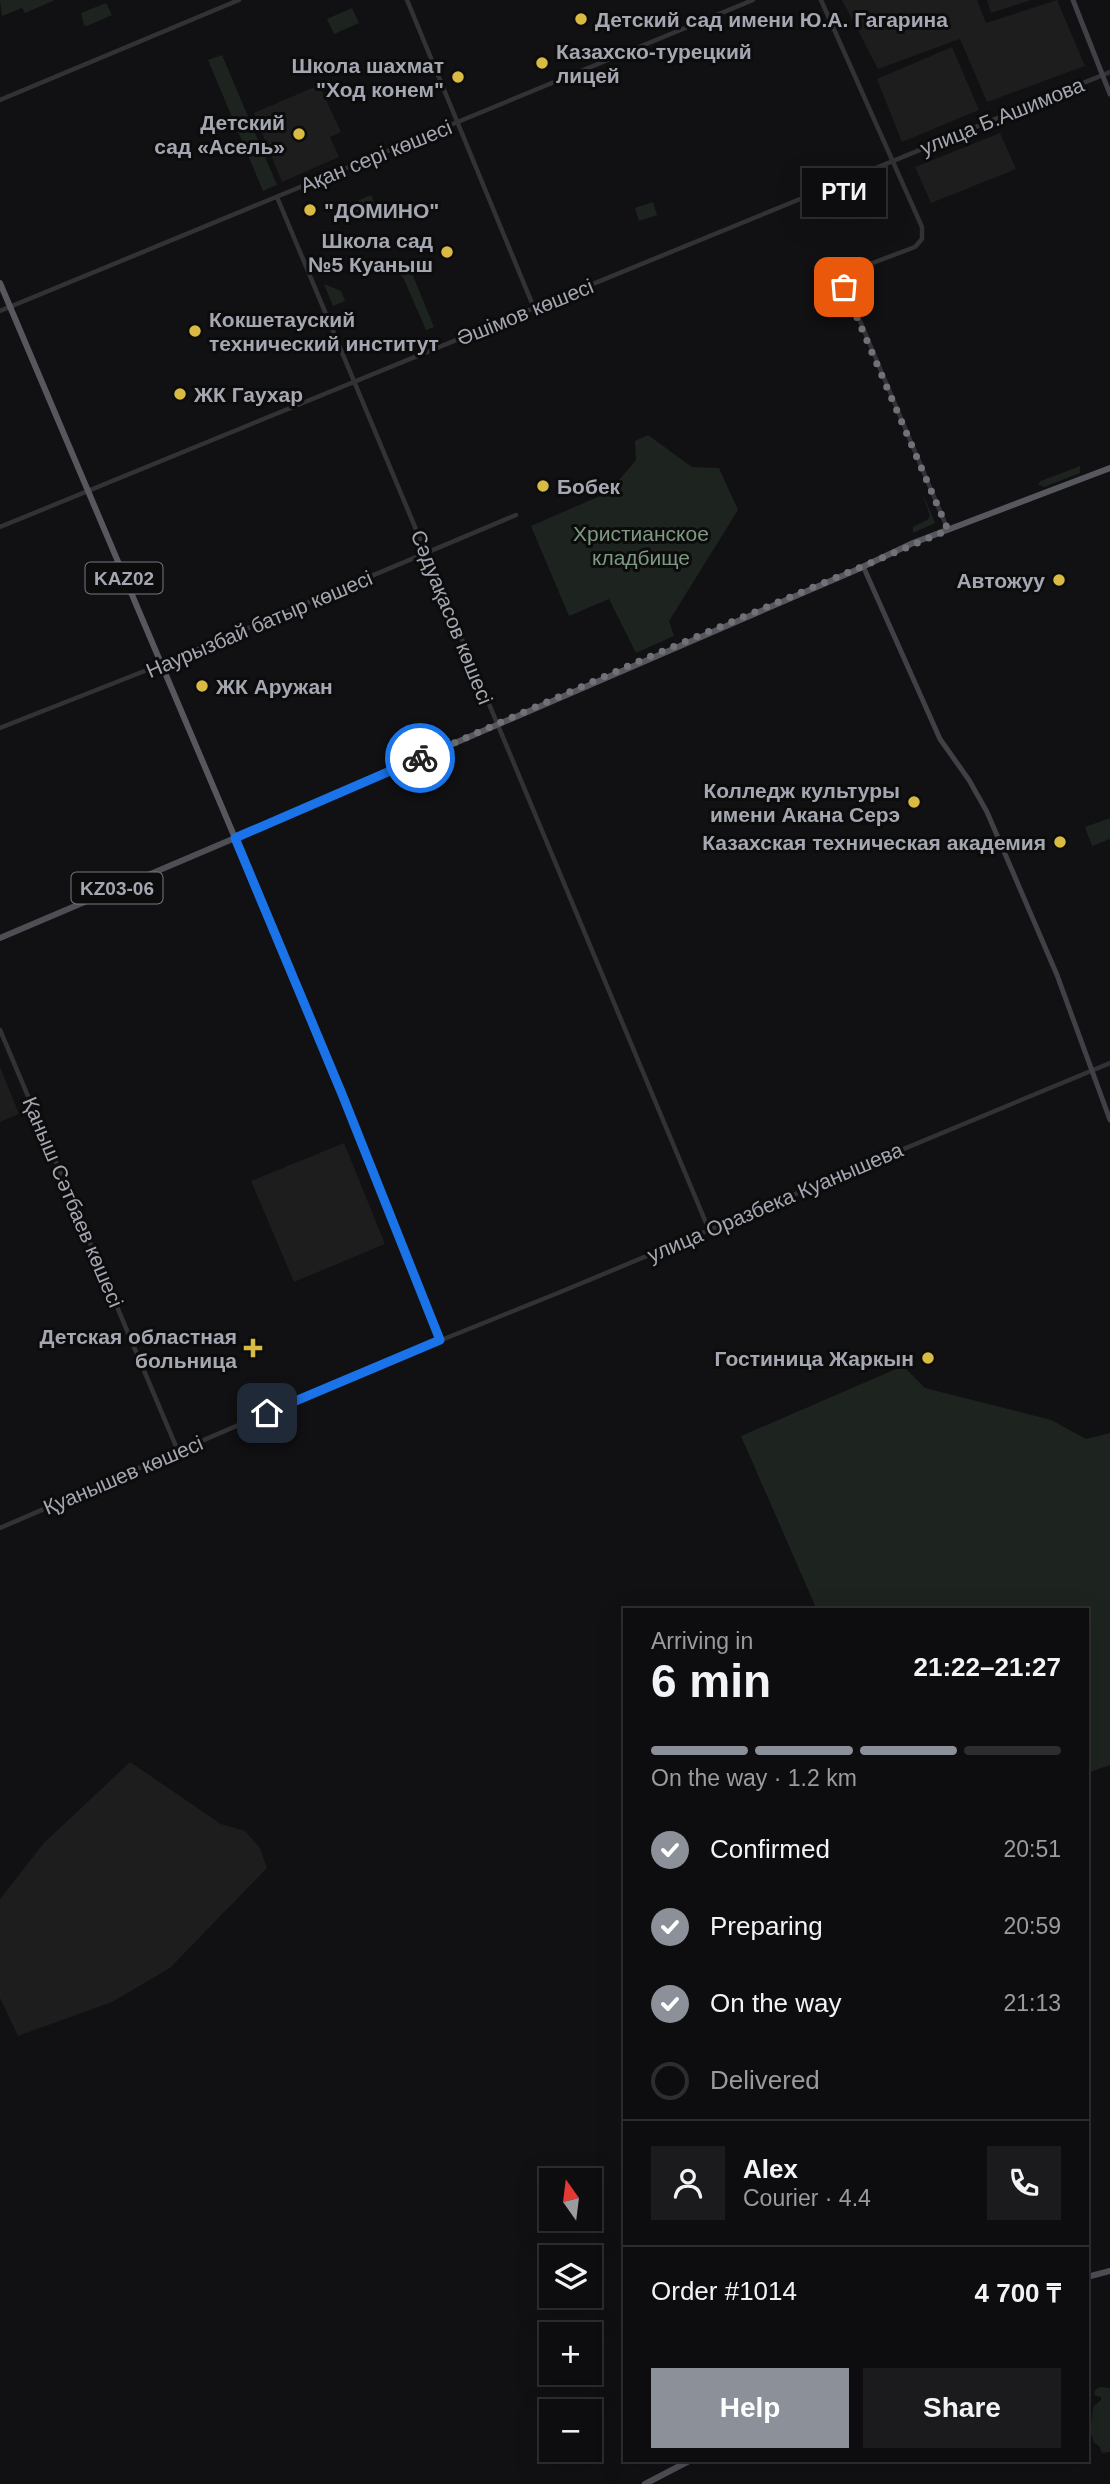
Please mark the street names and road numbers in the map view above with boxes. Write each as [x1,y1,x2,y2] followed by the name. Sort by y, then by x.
[917,73,1087,159] street label: улица Б.Ашимова
[297,115,455,197] street label: Ақан сері көшесі
[453,274,597,350] street label: Әшімов көшесі
[407,527,497,707] street label: Сәдуақасов көшесі
[86,562,162,594] road number: KАZ02
[142,566,376,682] street label: Наурызбай батыр көшесі
[72,873,162,904] road number: KZ03-06
[18,1093,128,1311] street label: Қаныш Сәтбаев көшесі
[644,1138,906,1266] street label: улица Оразбека Куанышева
[40,1431,206,1519] street label: Қуанышев көшесі

